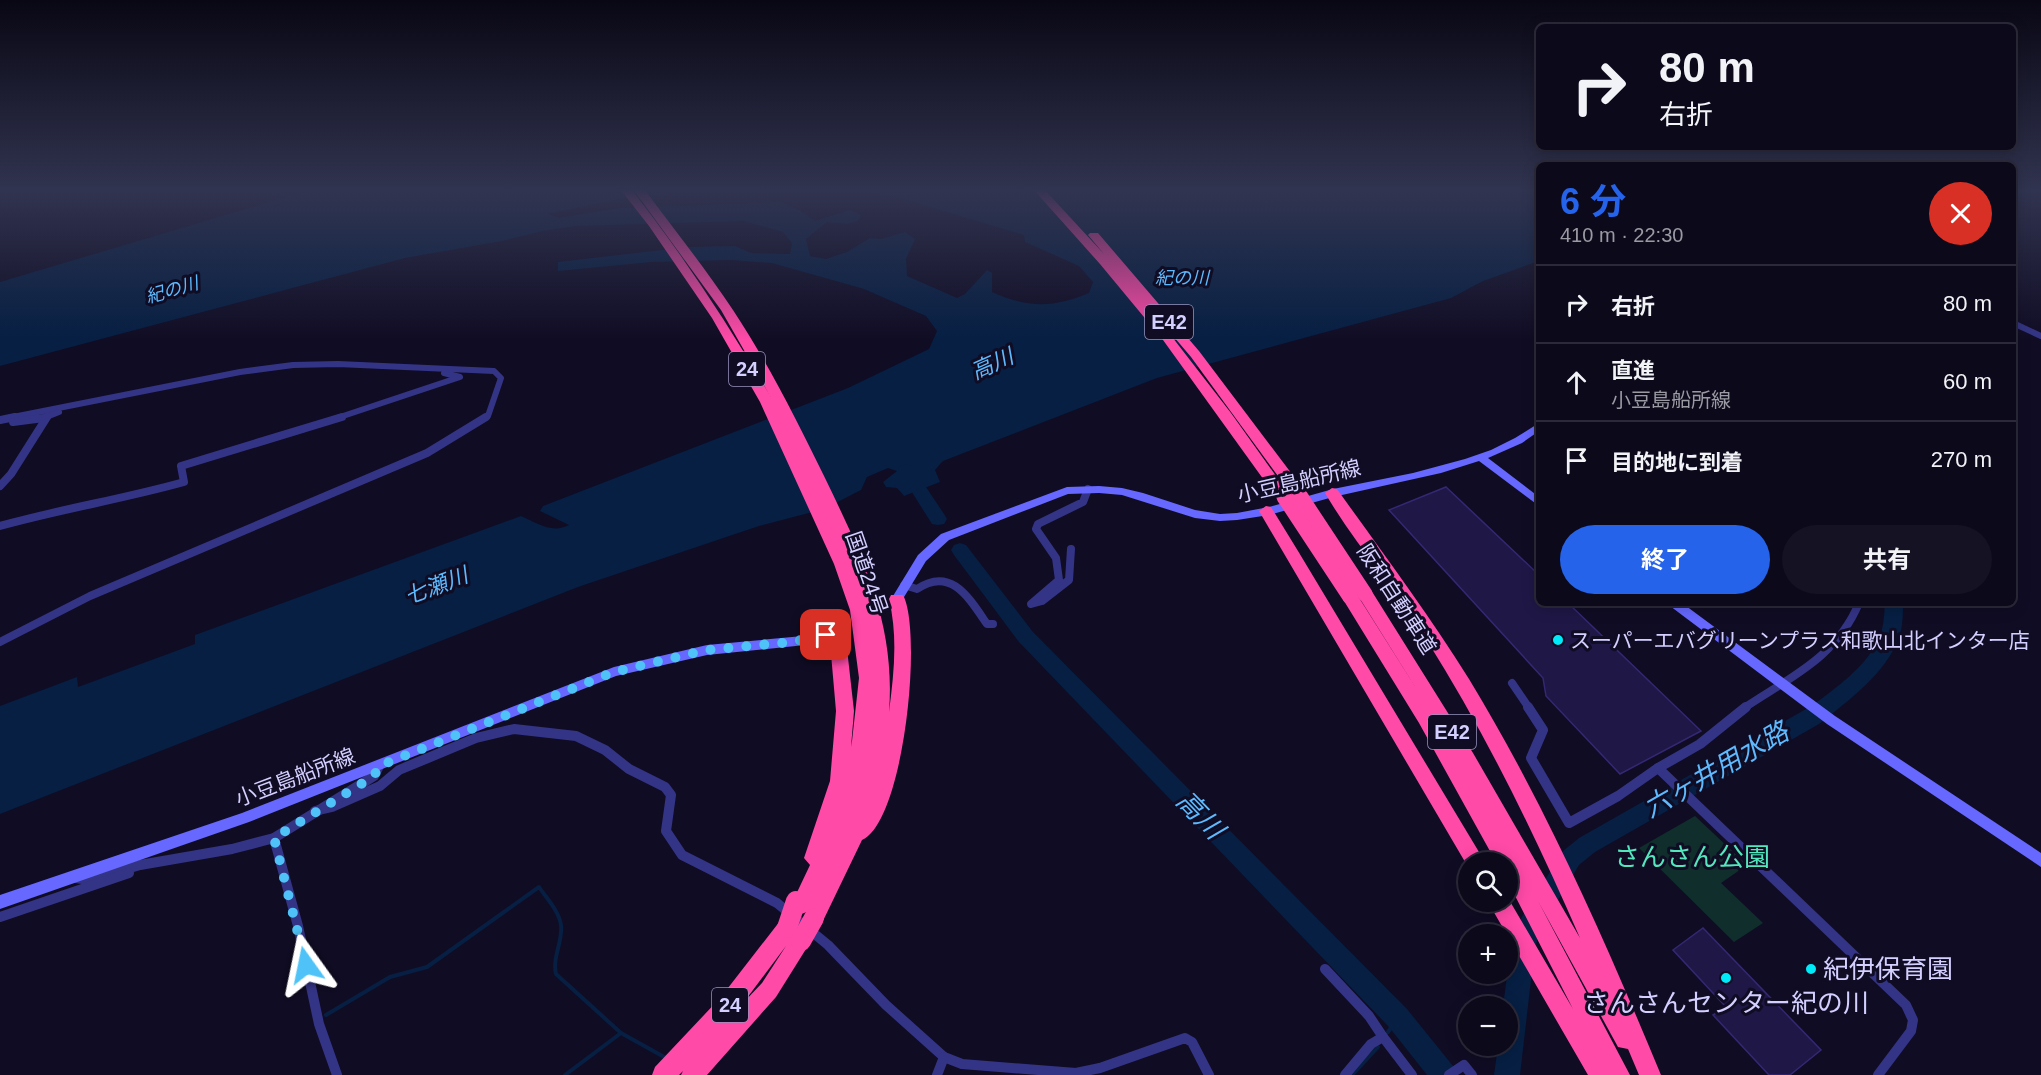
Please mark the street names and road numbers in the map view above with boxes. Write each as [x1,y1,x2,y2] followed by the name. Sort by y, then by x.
[1145,305,1193,339] road number: E42
[729,352,765,386] road number: 24
[1235,456,1363,506] street label: 小豆島船所線
[842,528,892,618] street label: 国道24号
[1353,540,1441,658] street label: 阪和自動車道
[1428,715,1476,749] road number: E42
[232,744,358,810] street label: 小豆島船所線
[712,988,748,1022] road number: 24

